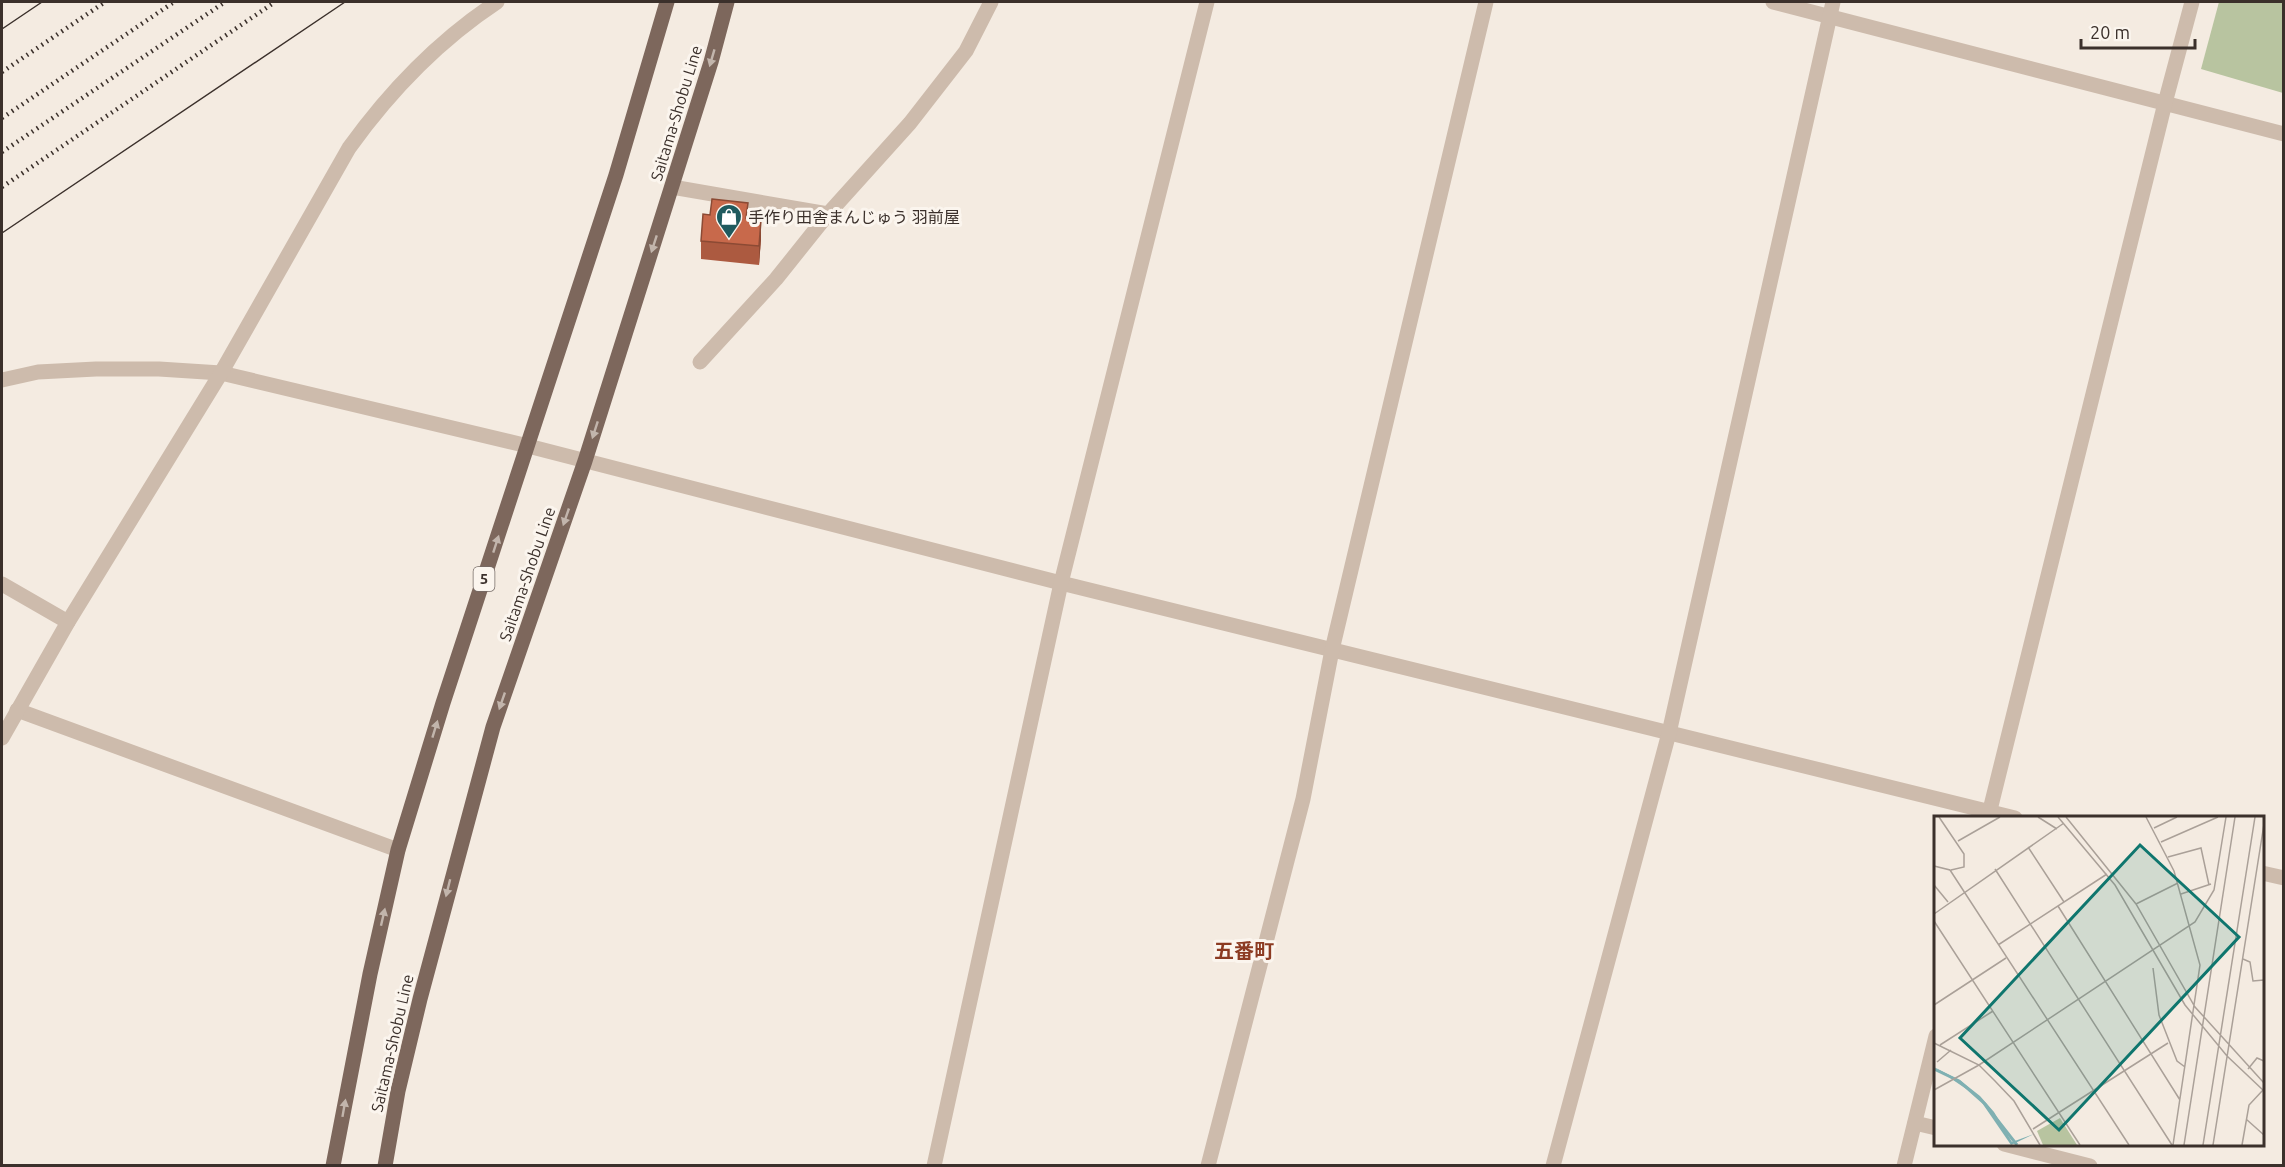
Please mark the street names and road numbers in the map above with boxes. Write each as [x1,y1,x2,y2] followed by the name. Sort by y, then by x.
[647,43,705,183] street label: Saitama-Shobu Line
[496,505,558,643] street label: Saitama-Shobu Line
[474,567,494,591] road number: 5
[367,972,417,1114] street label: Saitama-Shobu Line

